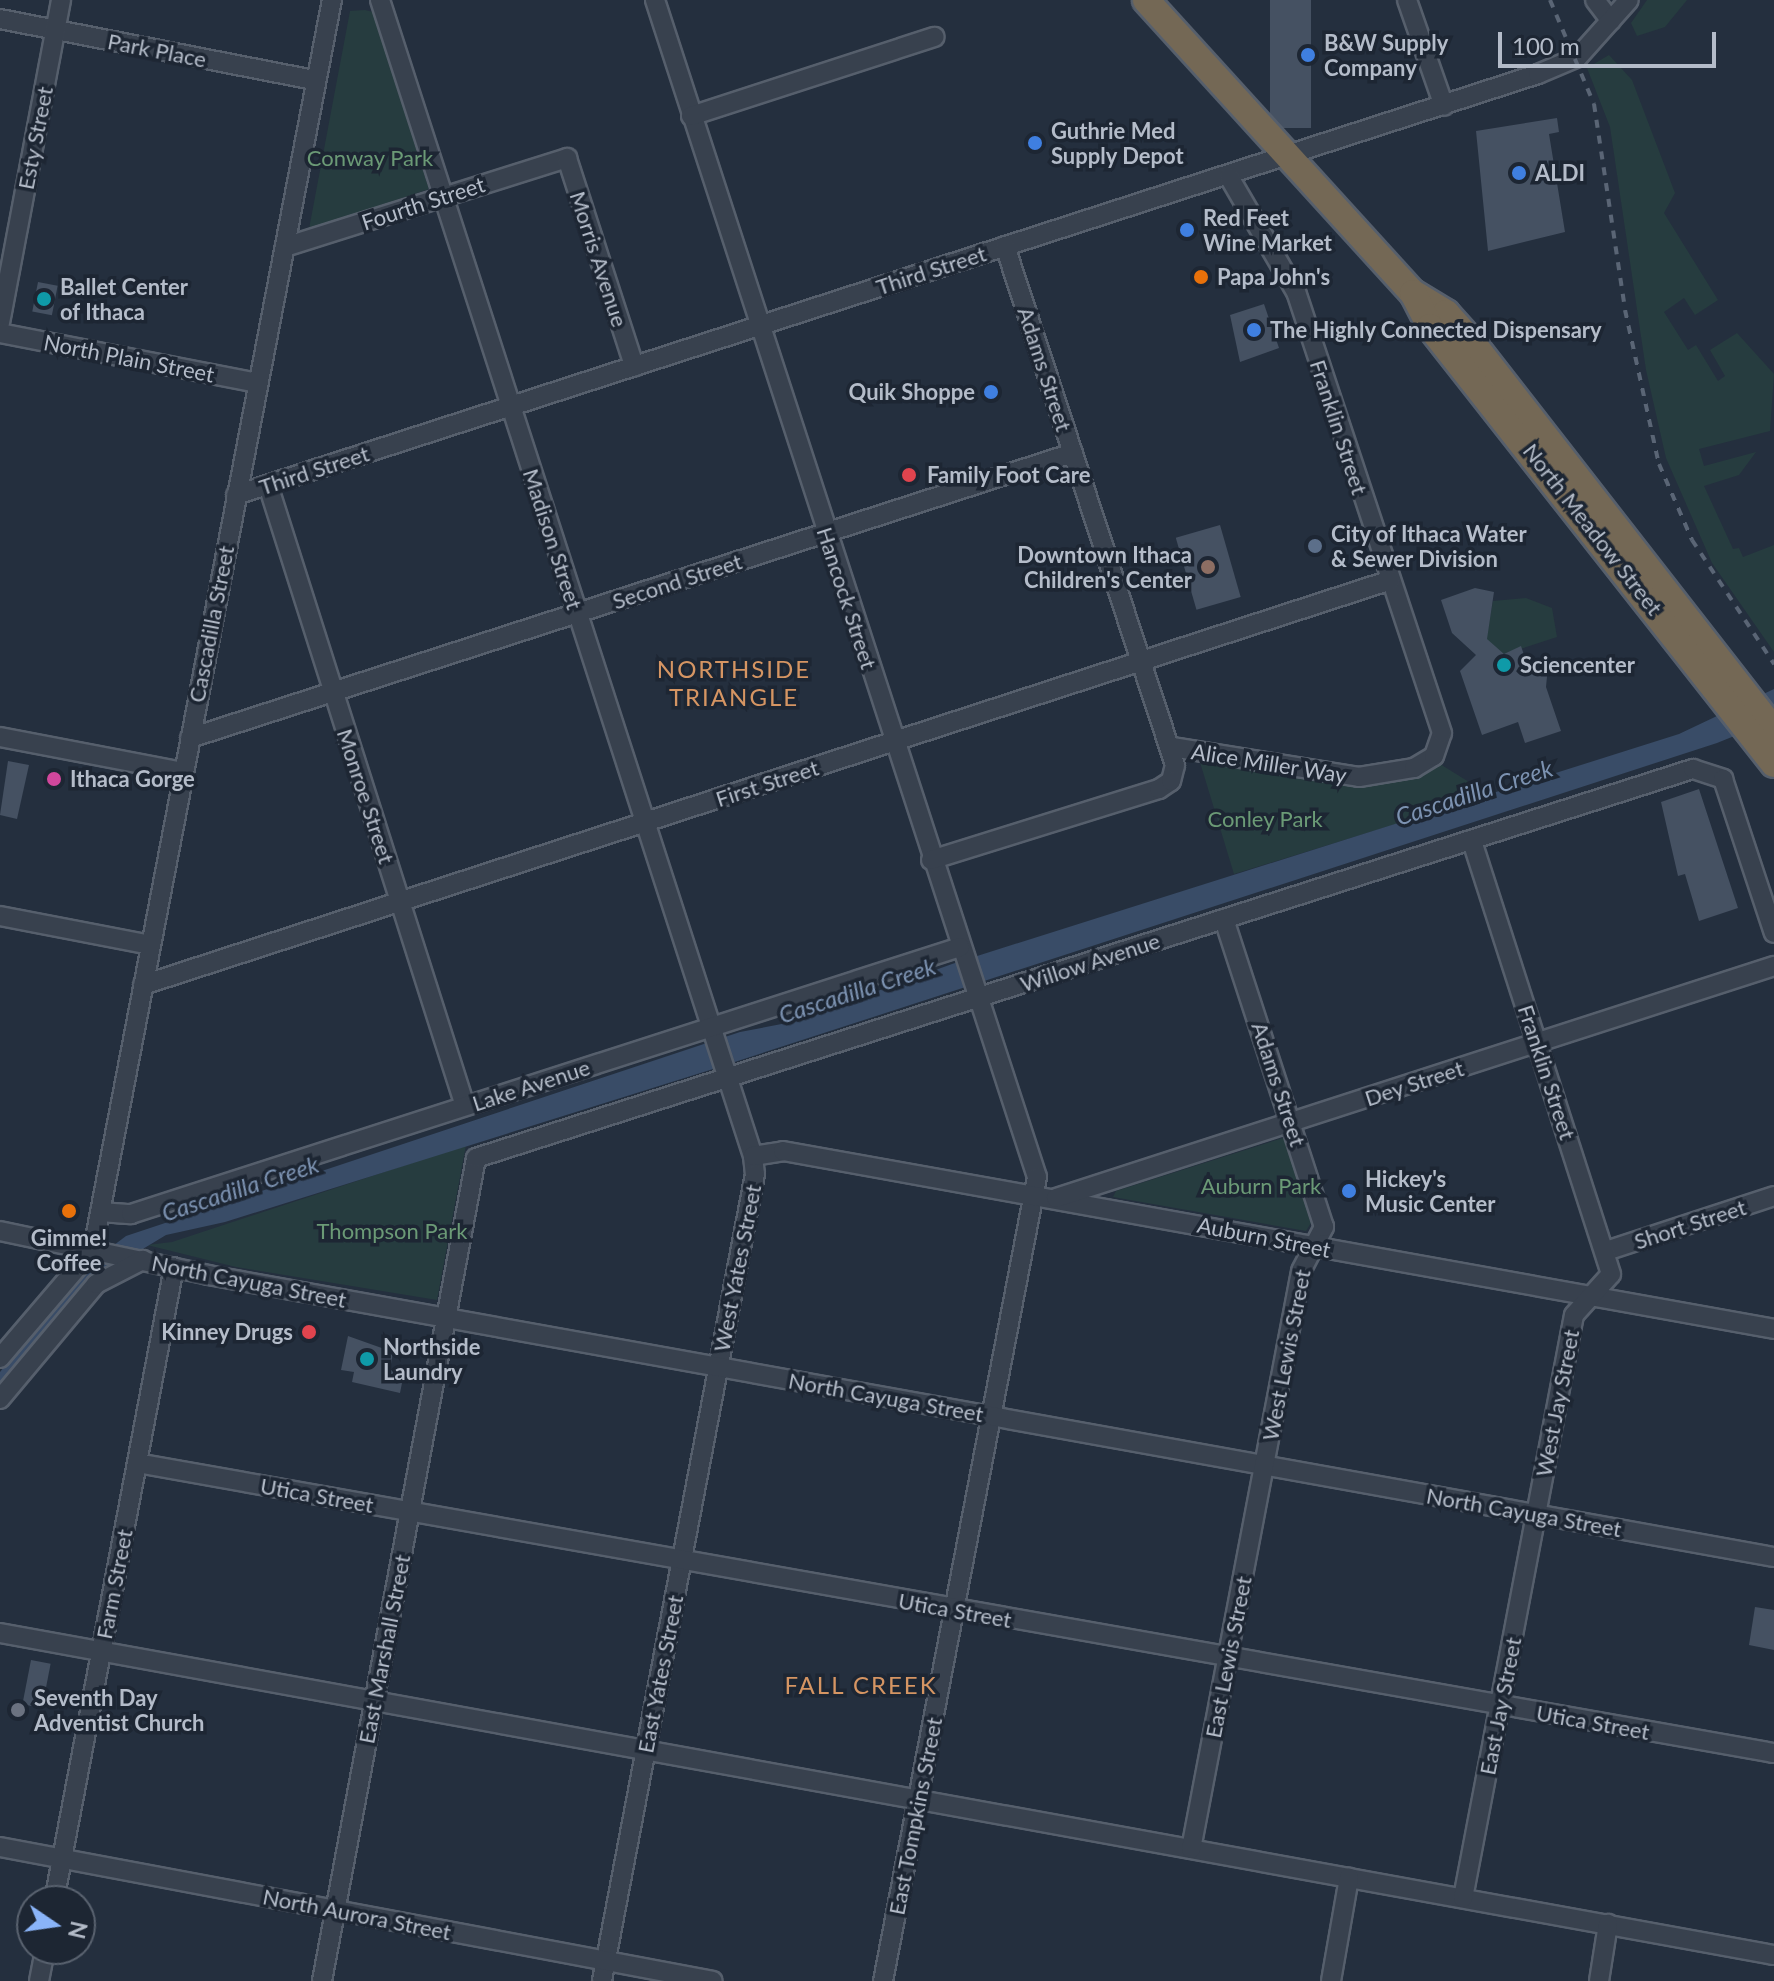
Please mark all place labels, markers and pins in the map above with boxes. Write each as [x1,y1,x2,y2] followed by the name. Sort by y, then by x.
[1324,29,1449,80] place label: B&W Supply Company
[1299,46,1317,64] marker: B&W Supply Company
[1051,117,1184,168] place label: Guthrie Med Supply Depot
[1026,134,1044,152] marker: Guthrie Med Supply Depot
[1535,160,1585,186] place label: ALDI
[1510,164,1528,182] marker: ALDI
[1203,204,1332,256] place label: Red Feet Wine Market
[1178,221,1196,239] marker: Red Feet Wine Market
[1217,264,1331,290] place label: Papa John's
[1192,268,1210,286] marker: Papa John's
[60,273,188,324] place label: Ballet Center of Ithaca
[35,290,53,308] marker: Ballet Center of Ithaca
[1270,317,1602,343] place label: The Highly Connected Dispensary
[1245,321,1263,339] marker: The Highly Connected Dispensary
[849,379,975,405] place label: Quik Shoppe
[982,383,1000,401] marker: Quik Shoppe
[927,462,1091,488] place label: Family Foot Care
[898,464,920,486] marker: Family Foot Care
[1331,520,1528,572] place label: City of Ithaca Water & Sewer Division
[1306,537,1324,555] marker: City of Ithaca Water & Sewer Division
[1017,541,1192,592] place label: Downtown Ithaca Children's Center
[1199,558,1217,576] marker: Downtown Ithaca Children's Center
[1520,652,1635,678] place label: Sciencenter
[1495,656,1513,674] marker: Sciencenter
[70,766,195,792] place label: Ithaca Gorge
[45,770,63,788] marker: Ithaca Gorge
[1365,1165,1496,1216] place label: Hickey's Music Center
[1340,1182,1358,1200] marker: Hickey's Music Center
[60,1202,78,1220] marker: Gimme! Coffee
[31,1224,107,1276] place label: Gimme! Coffee
[161,1319,293,1345] place label: Kinney Drugs
[300,1323,318,1341] marker: Kinney Drugs
[383,1333,481,1384] place label: Northside Laundry
[358,1350,376,1368] marker: Northside Laundry
[34,1684,204,1736] place label: Seventh Day Adventist Church
[9,1701,27,1719] marker: Seventh Day Adventist Church

